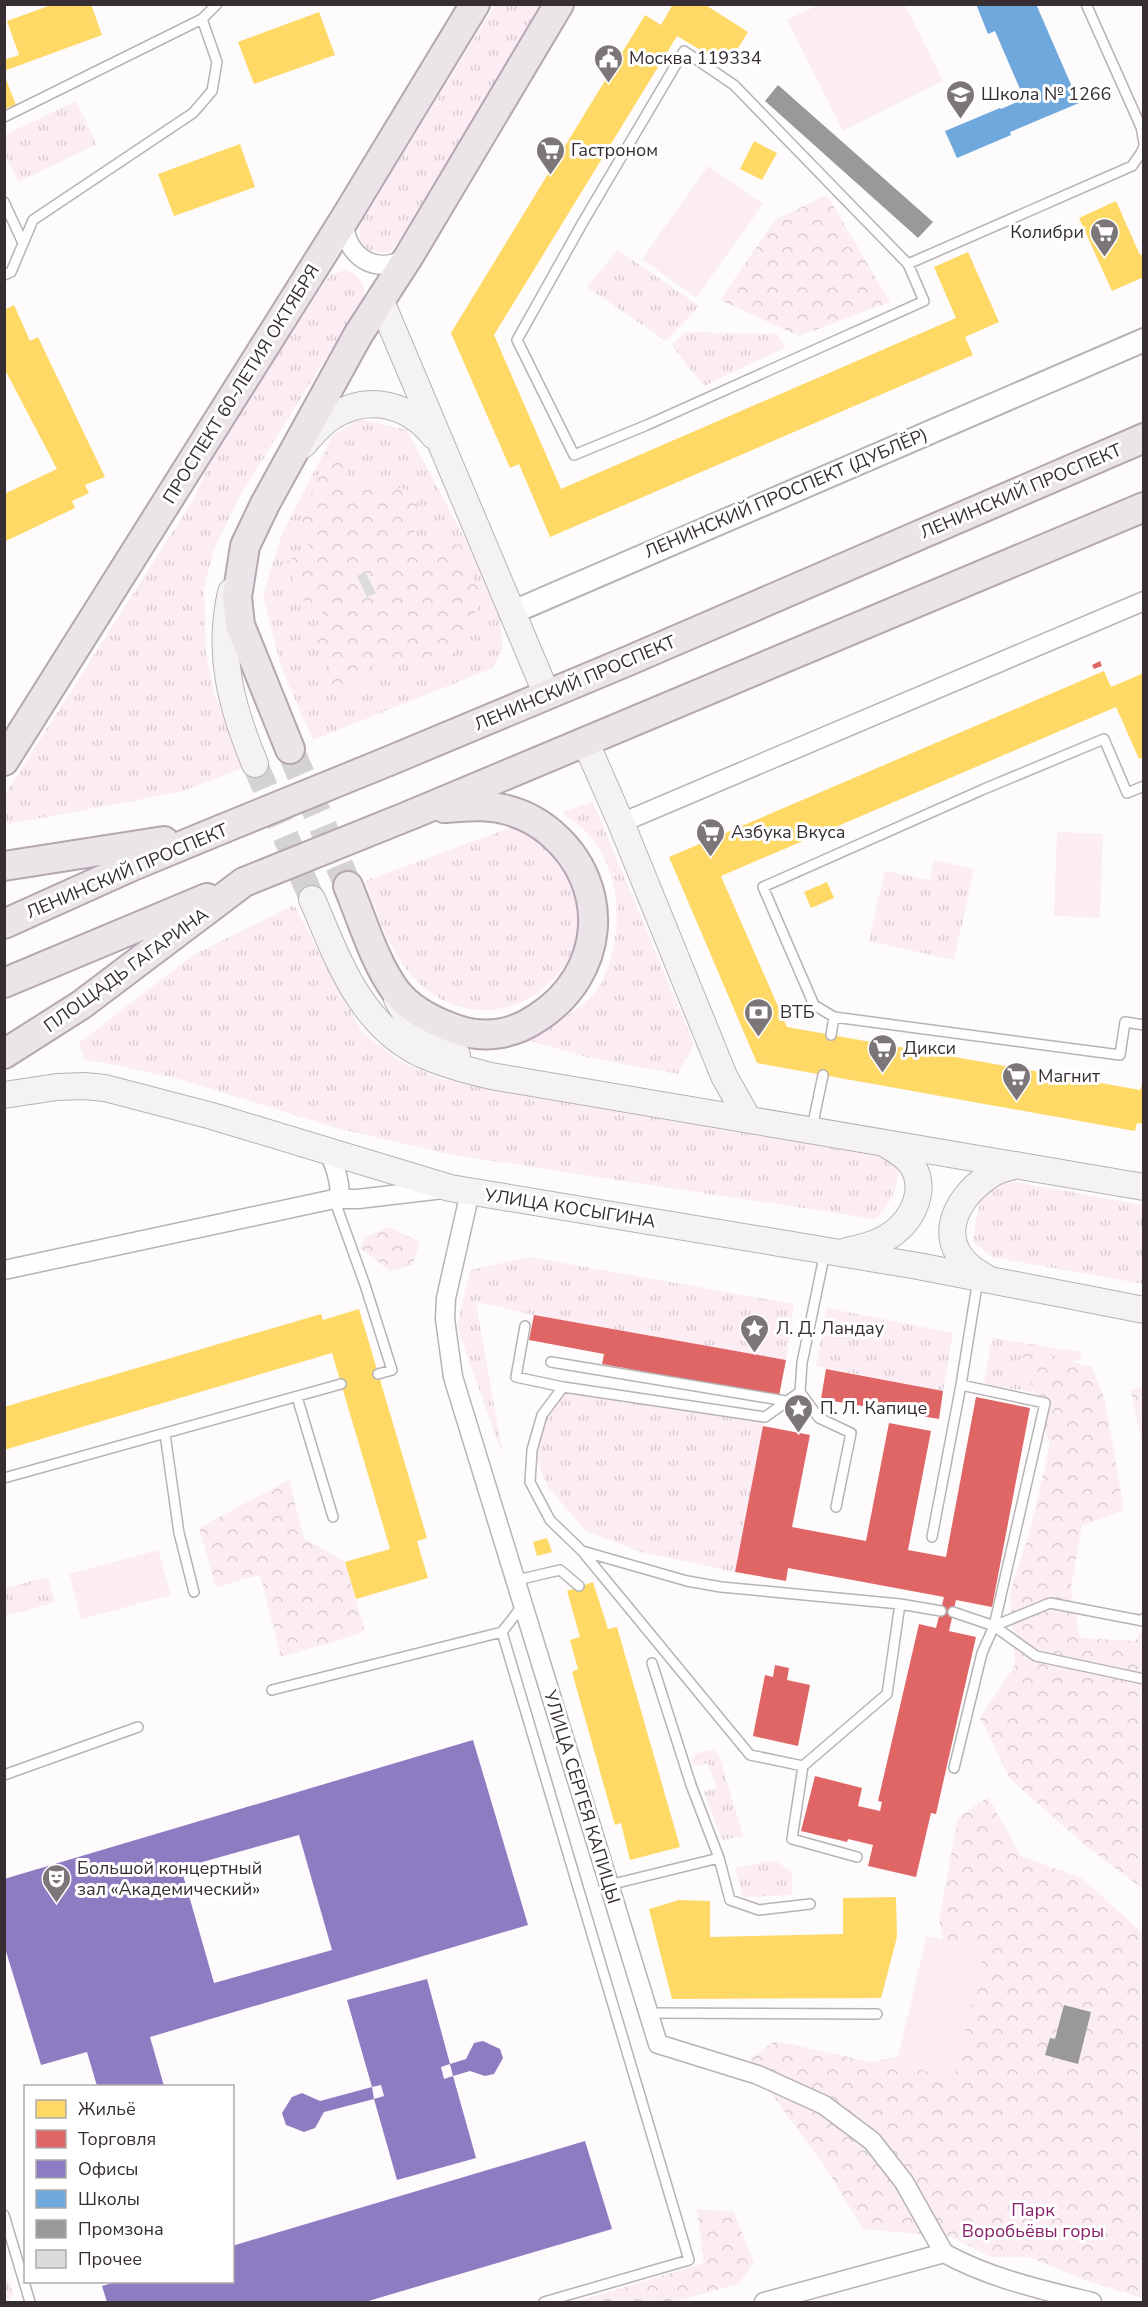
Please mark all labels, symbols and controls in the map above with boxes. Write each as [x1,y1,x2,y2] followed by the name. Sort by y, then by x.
[592,42,624,84] public building icon: Москва 119334
[629,46,762,70] place label: Москва 119334
[944,78,976,120] school or university icon: Школа № 1266
[981,82,1111,106] place label: Школа № 1266
[534,134,566,176] supermarket icon: Гастроном
[571,138,658,162] place label: Гастроном
[1089,216,1121,258] supermarket icon: Колибри
[1010,220,1084,244] place label: Колибри
[157,260,325,508] street label: ПРОСПЕКТ 60-ЛЕТИЯ ОКТЯБРЯ
[641,422,931,564] street label: ЛЕНИНСКИЙ ПРОСПЕКТ (ДУБЛЁР)
[917,438,1126,544] street label: ЛЕНИНСКИЙ ПРОСПЕКТ
[471,630,680,736] street label: ЛЕНИНСКИЙ ПРОСПЕКТ
[694,816,726,858] supermarket icon: Азбука Вкуса
[23,818,232,924] street label: ЛЕНИНСКИЙ ПРОСПЕКТ
[731,820,846,844] place label: Азбука Вкуса
[39,902,213,1038] street label: ПЛОЩАДЬ ГАГАРИНА
[743,996,775,1038] bank icon: ВТБ
[780,1000,815,1024] place label: ВТБ
[866,1032,898,1074] supermarket icon: Дикси
[903,1036,956,1060] place label: Дикси
[1001,1060,1033,1102] supermarket icon: Магнит
[1038,1064,1100,1088] place label: Магнит
[482,1182,657,1233] street label: УЛИЦА КОСЫГИНА
[739,1312,771,1354] place icon: Л. Д. Ландау
[776,1316,885,1340] place label: Л. Д. Ландау
[783,1392,815,1434] place icon: П. Л. Капице
[820,1396,927,1420] place label: П. Л. Капице
[538,1686,626,1907] street label: УЛИЦА СЕРГЕЯ КАПИЦЫ
[77,1856,262,1901] place label: Большой концертный зал «Академический»
[40,1862,72,1904] theatre icon: Большой концертный зал «Академический»
[24,2085,234,2283] legend
[78,2097,136,2121] text: Жильё
[78,2127,156,2151] text: Торговля
[78,2157,138,2181] text: Офисы
[78,2187,140,2211] text: Школы
[962,2198,1104,2243] park label: Парк Воробьёвы горы
[78,2217,164,2241] text: Промзона
[78,2247,142,2271] text: Прочее

